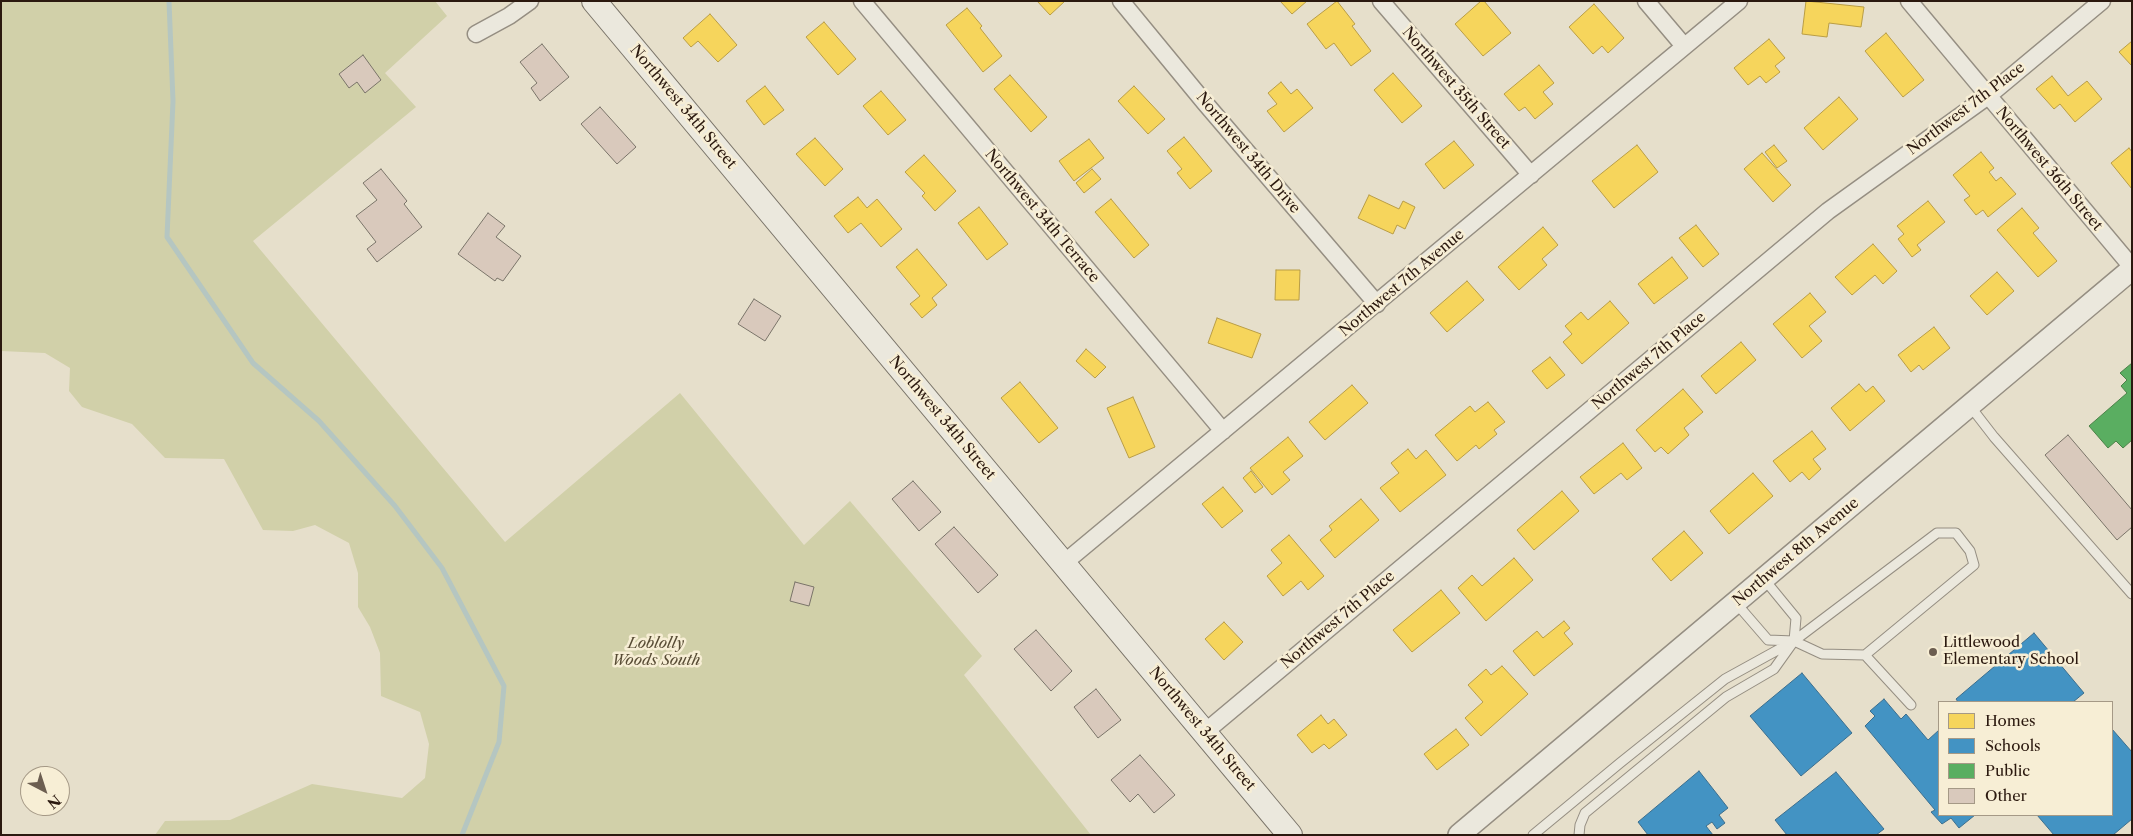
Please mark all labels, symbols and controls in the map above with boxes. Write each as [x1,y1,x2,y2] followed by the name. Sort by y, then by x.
[1398,23,1514,153] street label: Northwest 35th Street
[626,41,740,173] street label: Northwest 34th Street
[1904,59,2028,159] street label: Northwest 7th Place
[1192,89,1304,217] street label: Northwest 34th Drive
[1992,103,2106,235] street label: Northwest 36th Street
[981,146,1103,286] street label: Northwest 34th Terrace
[1336,226,1468,340] street label: Northwest 7th Avenue
[1589,308,1709,414] street label: Northwest 7th Place
[885,352,999,484] street label: Northwest 34th Street
[1729,494,1863,610] street label: Northwest 8th Avenue
[1278,567,1398,673] street label: Northwest 7th Place
[1943,634,2079,669] place label: Littlewood Elementary School
[612,635,700,670] park label: Loblolly Woods South
[1927,646,1939,658] marker: Littlewood Elementary School
[1145,663,1259,795] street label: Northwest 34th Street
[1938,701,2113,816] legend
[1985,711,2036,730] text: Homes
[1985,736,2041,755] text: Schools
[1985,761,2030,780] text: Public
[20,766,70,816] north arrow
[1985,786,2027,805] text: Other
[44,791,64,813] text: N

